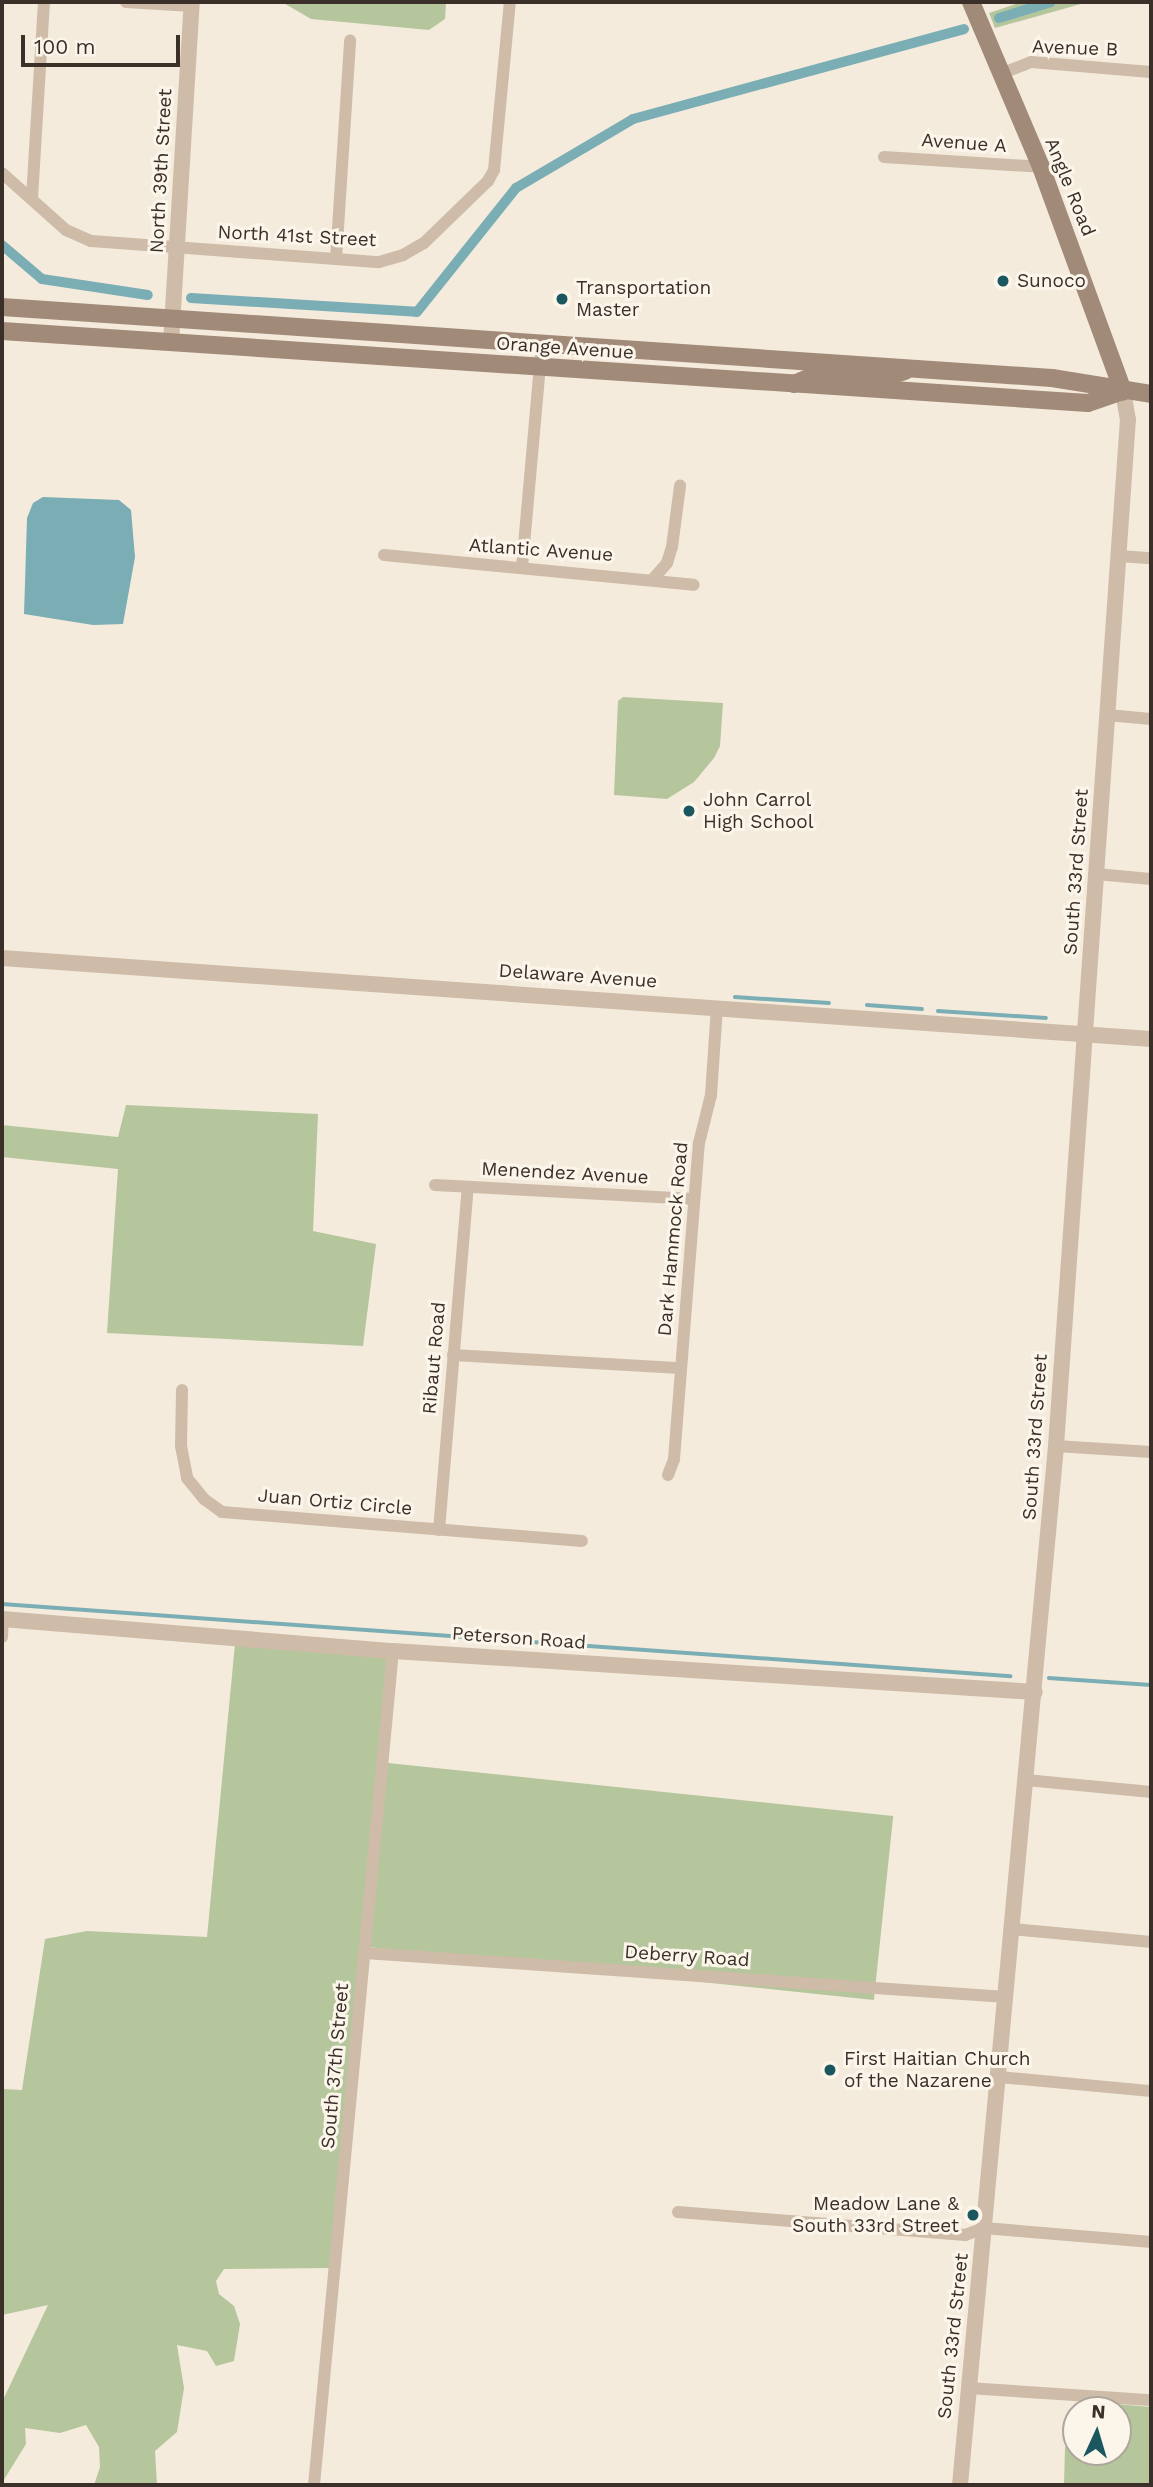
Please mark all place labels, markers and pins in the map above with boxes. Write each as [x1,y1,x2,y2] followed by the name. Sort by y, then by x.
[1017,270,1086,292] place label: Sunoco
[995,273,1011,289] marker: Sunoco
[576,277,711,321] place label: Transportation Master
[554,291,570,307] marker: Transportation Master
[703,789,814,833] place label: John Carrol High School
[681,803,697,819] marker: John Carrol High School
[844,2048,1030,2092] place label: First Haitian Church of the Nazarene
[822,2062,838,2078] marker: First Haitian Church of the Nazarene
[792,2193,959,2237] place label: Meadow Lane & South 33rd Street
[965,2207,981,2223] marker: Meadow Lane & South 33rd Street

